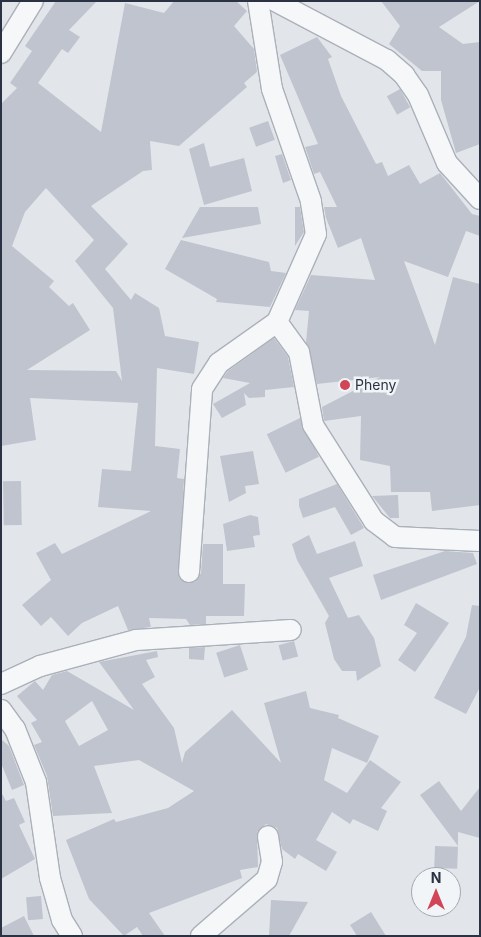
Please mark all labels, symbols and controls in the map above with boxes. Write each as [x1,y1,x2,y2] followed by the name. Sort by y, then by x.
[355,377,396,393] place label: Pheny
[339,379,351,391] marker: Pheny
[411,867,461,917] north arrow
[431,869,441,886] text: N

